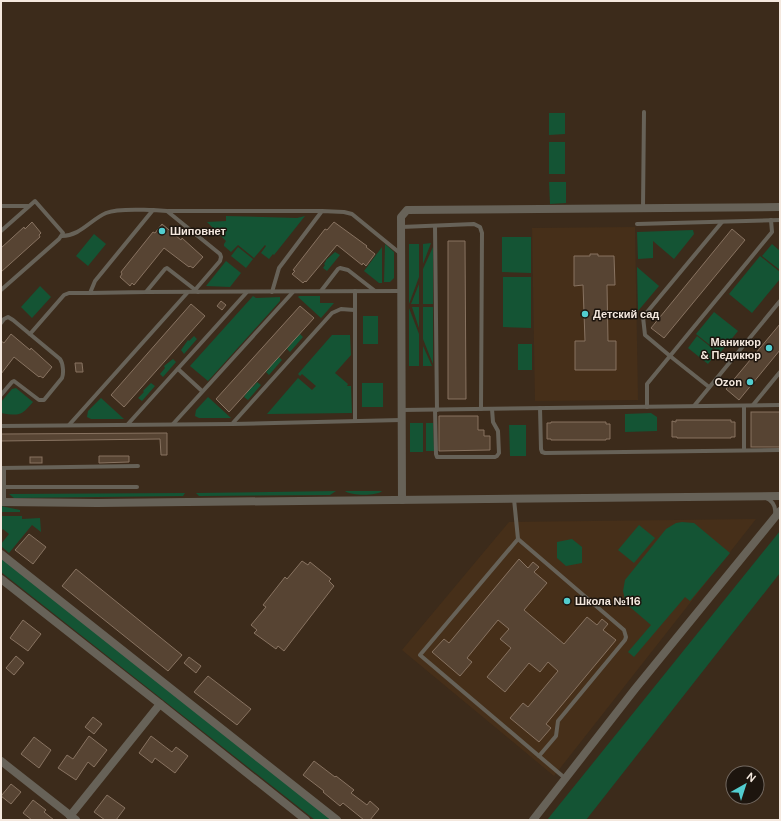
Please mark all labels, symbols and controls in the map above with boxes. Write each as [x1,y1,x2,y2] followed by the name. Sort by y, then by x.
[170,224,227,238] place label: Шиповнет
[157,226,167,236] marker: Шиповнет
[593,307,659,321] place label: Детский сад
[580,309,590,319] marker: Детский сад
[700,335,761,362] place label: Маникюр & Педикюр
[764,343,774,353] marker: Маникюр & Педикюр
[714,375,742,389] place label: Ozon
[745,377,755,387] marker: Ozon
[575,594,641,608] place label: Школа №116
[562,596,572,606] marker: Школа №116
[725,765,765,805] north arrow
[744,769,759,785] text: N

